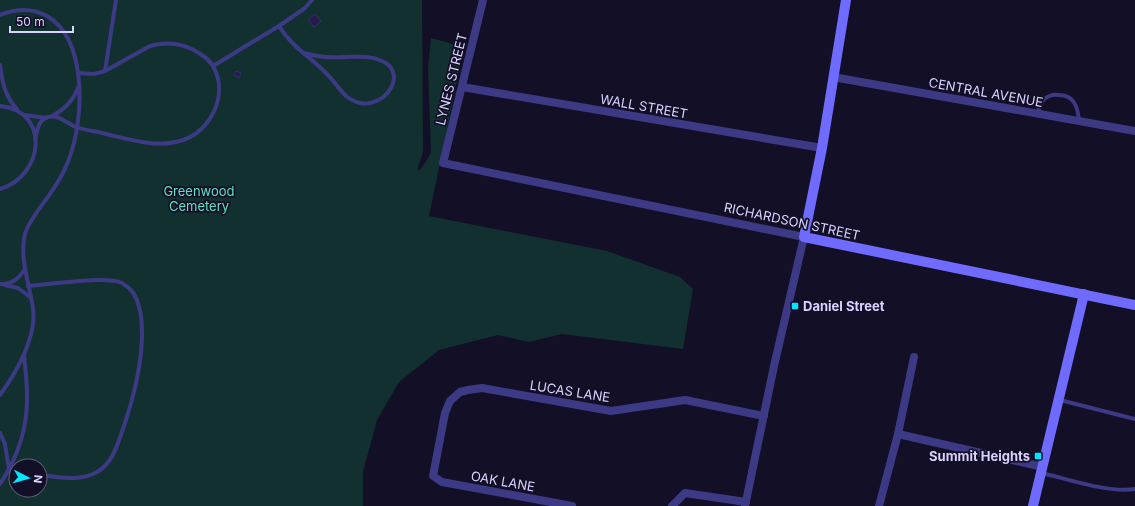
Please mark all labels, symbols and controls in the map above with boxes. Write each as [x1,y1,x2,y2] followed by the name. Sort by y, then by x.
[10,8,73,34] scale bar
[16,14,45,29] text: 50 m
[432,31,470,127] street label: LYNES STREET
[927,74,1045,110] street label: CENTRAL AVENUE
[599,90,689,122] street label: WALL STREET
[163,183,235,214] park label: Greenwood Cemetery
[723,199,861,243] street label: RICHARDSON STREET
[803,298,885,314] place label: Daniel Street
[790,301,800,311] marker: Daniel Street
[529,377,611,405] street label: LUCAS LANE
[929,448,1030,464] place label: Summit Heights
[1033,451,1043,461] marker: Summit Heights
[8,458,48,498] north arrow
[470,467,536,495] street label: OAK LANE
[31,474,45,484] text: N

